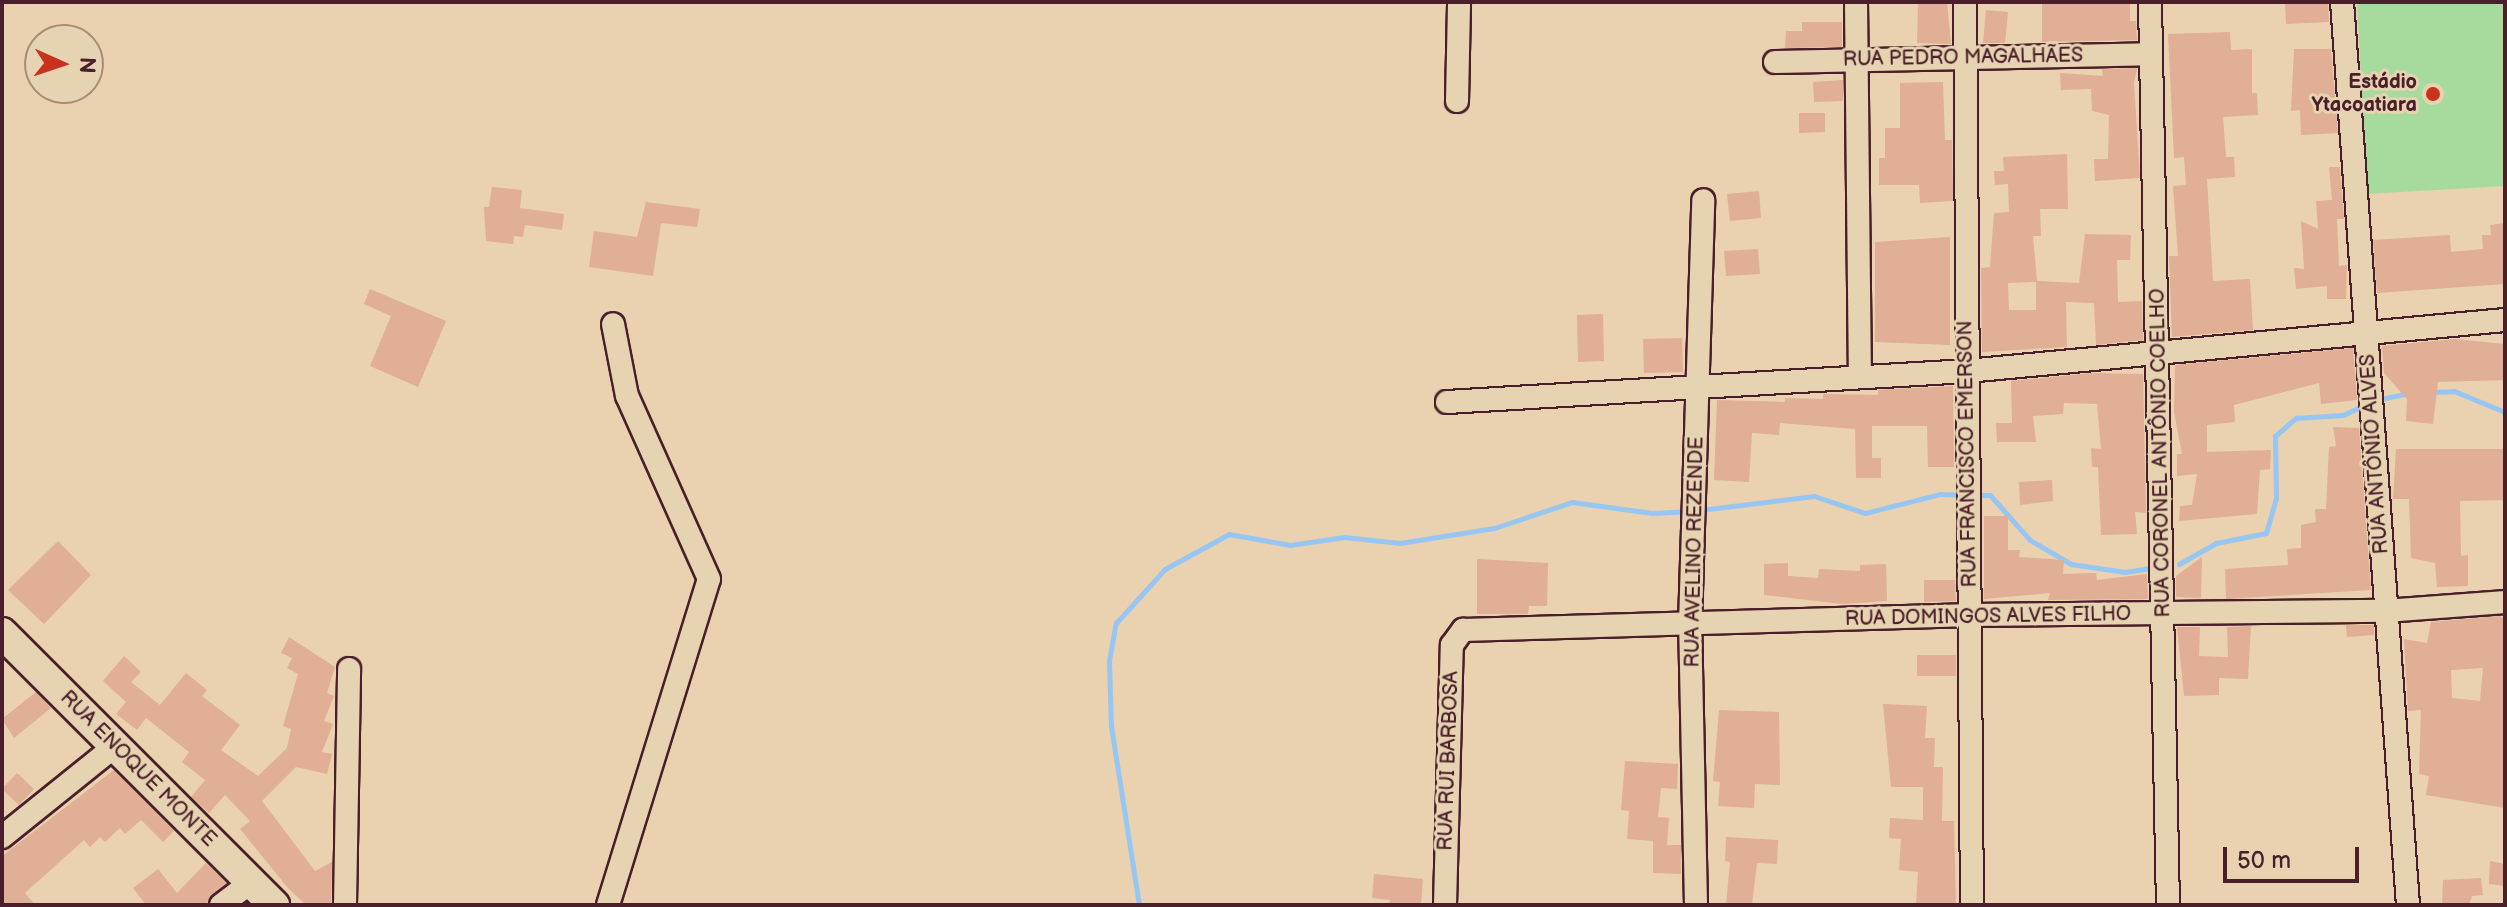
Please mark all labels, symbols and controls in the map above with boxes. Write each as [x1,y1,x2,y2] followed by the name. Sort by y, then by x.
[24,24,104,104] north arrow
[1843,44,2083,72] street label: RUA PEDRO MAGALHÃES
[73,56,100,74] text: N
[2312,70,2417,117] place label: Estádio Ytacoatiara
[2424,85,2442,103] marker: Estádio Ytacoatiara
[2146,288,2176,618] street label: RUA CORONEL ANTÔNIO COELHO
[1954,320,1982,588] street label: RUA FRANCISCO EMERSON
[2356,353,2394,555] street label: RUA ANTÔNIO ALVES
[1681,436,1709,668] street label: RUA AVELINO REZENDE
[1845,603,2131,631] street label: RUA DOMINGOS ALVES FILHO
[1434,671,1464,851] street label: RUA RUI BARBOSA
[55,686,221,852] street label: RUA ENOQUE MONTE
[2227,831,2363,881] scale bar
[2237,846,2291,875] text: 50 m

